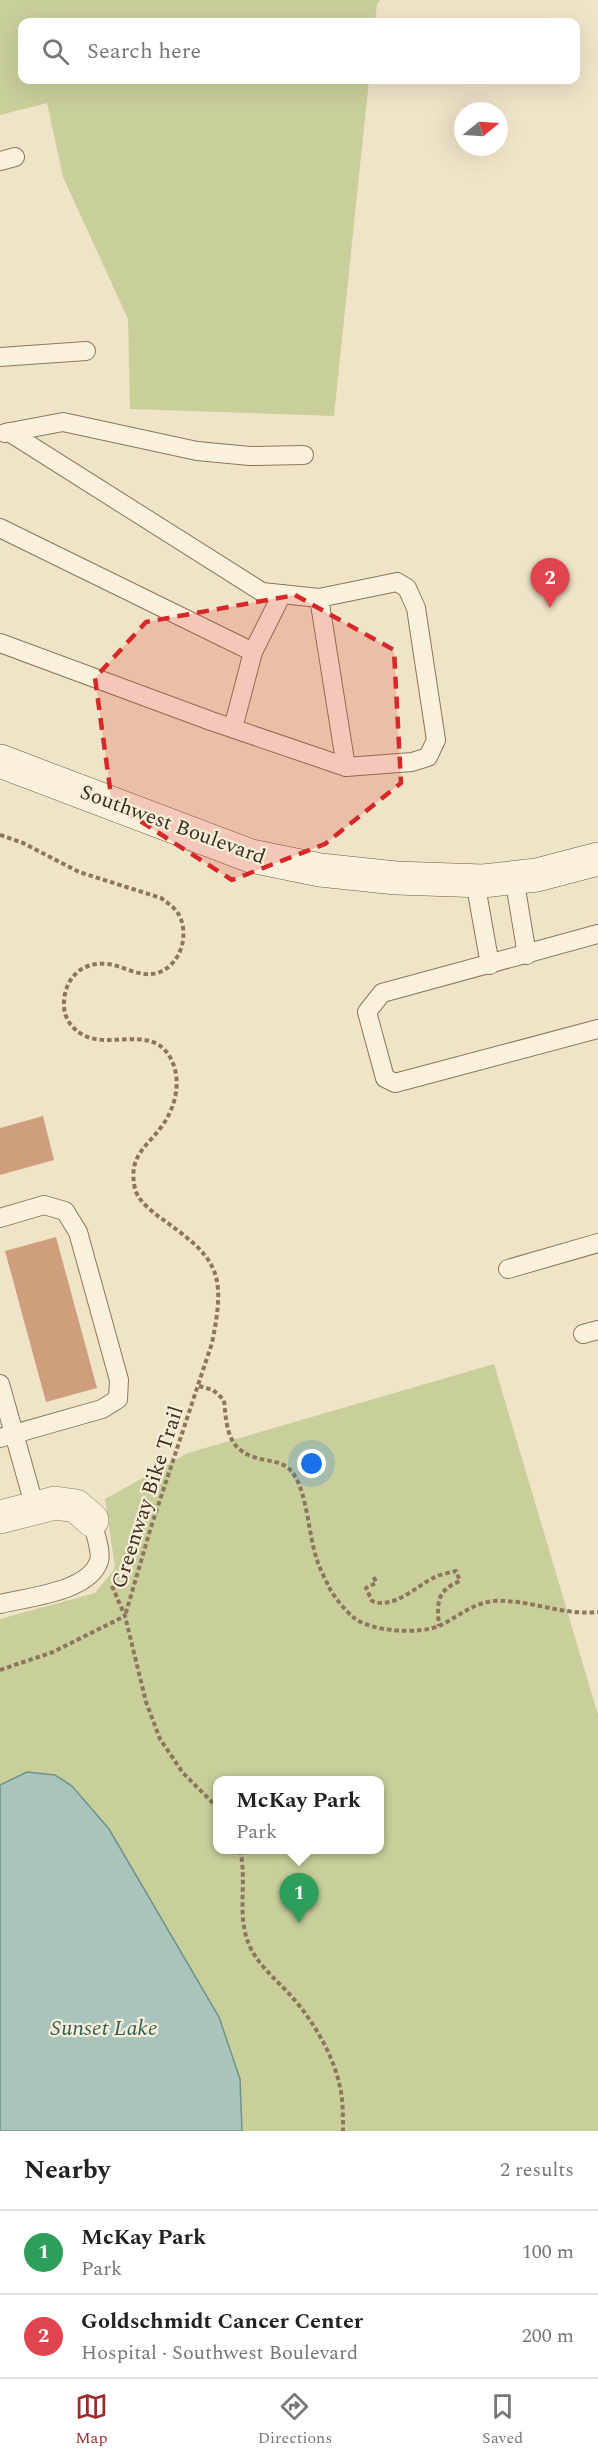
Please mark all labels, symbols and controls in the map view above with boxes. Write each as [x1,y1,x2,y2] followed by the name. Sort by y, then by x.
[18,18,580,84] search box
[39,35,72,68] icon: search
[87,35,201,68] text: Search here
[454,102,508,156] north arrow
[530,558,570,608] pin: 2
[75,776,270,873] street label: Southwest Boulevard
[103,1402,193,1593] street label: Greenway Bike Trail
[297,1449,326,1478] your location
[213,1776,384,1854] popup
[236,1784,361,1817] text: McKay Park
[236,1817,277,1847] text: Park
[280,1874,318,1923] pin: 1
[50,2012,158,2045] water label: Sunset Lake
[24,2150,110,2190] text: Nearby
[500,2155,574,2185] text: 2 results
[81,2221,206,2254] text: McKay Park
[38,2237,49,2267] text: 1
[522,2237,574,2267] text: 100 m
[81,2254,122,2284] text: Park
[81,2305,363,2338] text: Goldschmidt Cancer Center
[38,2321,49,2351] text: 2
[522,2321,574,2351] text: 200 m
[81,2338,358,2368] text: Hospital · Southwest Boulevard
[75,2390,108,2450] tab: Map
[258,2390,332,2450] tab: Directions
[482,2390,523,2450] tab: Saved

